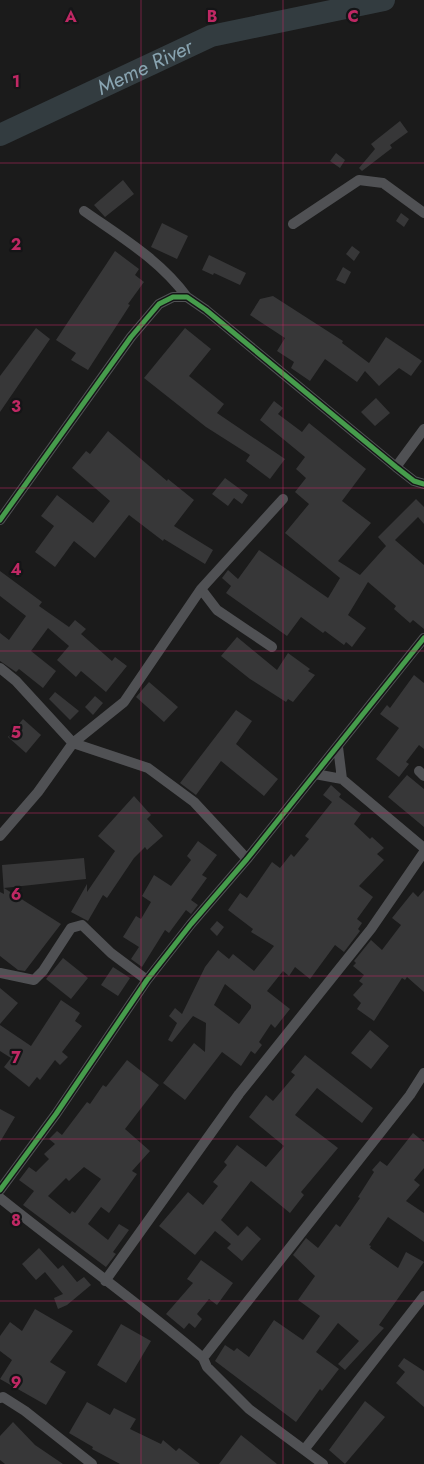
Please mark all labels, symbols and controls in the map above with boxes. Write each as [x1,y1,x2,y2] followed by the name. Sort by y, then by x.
[64,5,77,28] text: A
[207,5,217,28] text: B
[347,5,359,28] text: C
[92,31,199,102] water label: Meme River
[12,70,20,93] text: 1
[11,233,21,256] text: 2
[11,395,21,418] text: 3
[10,558,22,581] text: 4
[11,721,21,744] text: 5
[11,883,21,906] text: 6
[11,1046,21,1069] text: 7
[11,1209,21,1232] text: 8
[11,1371,21,1394] text: 9

